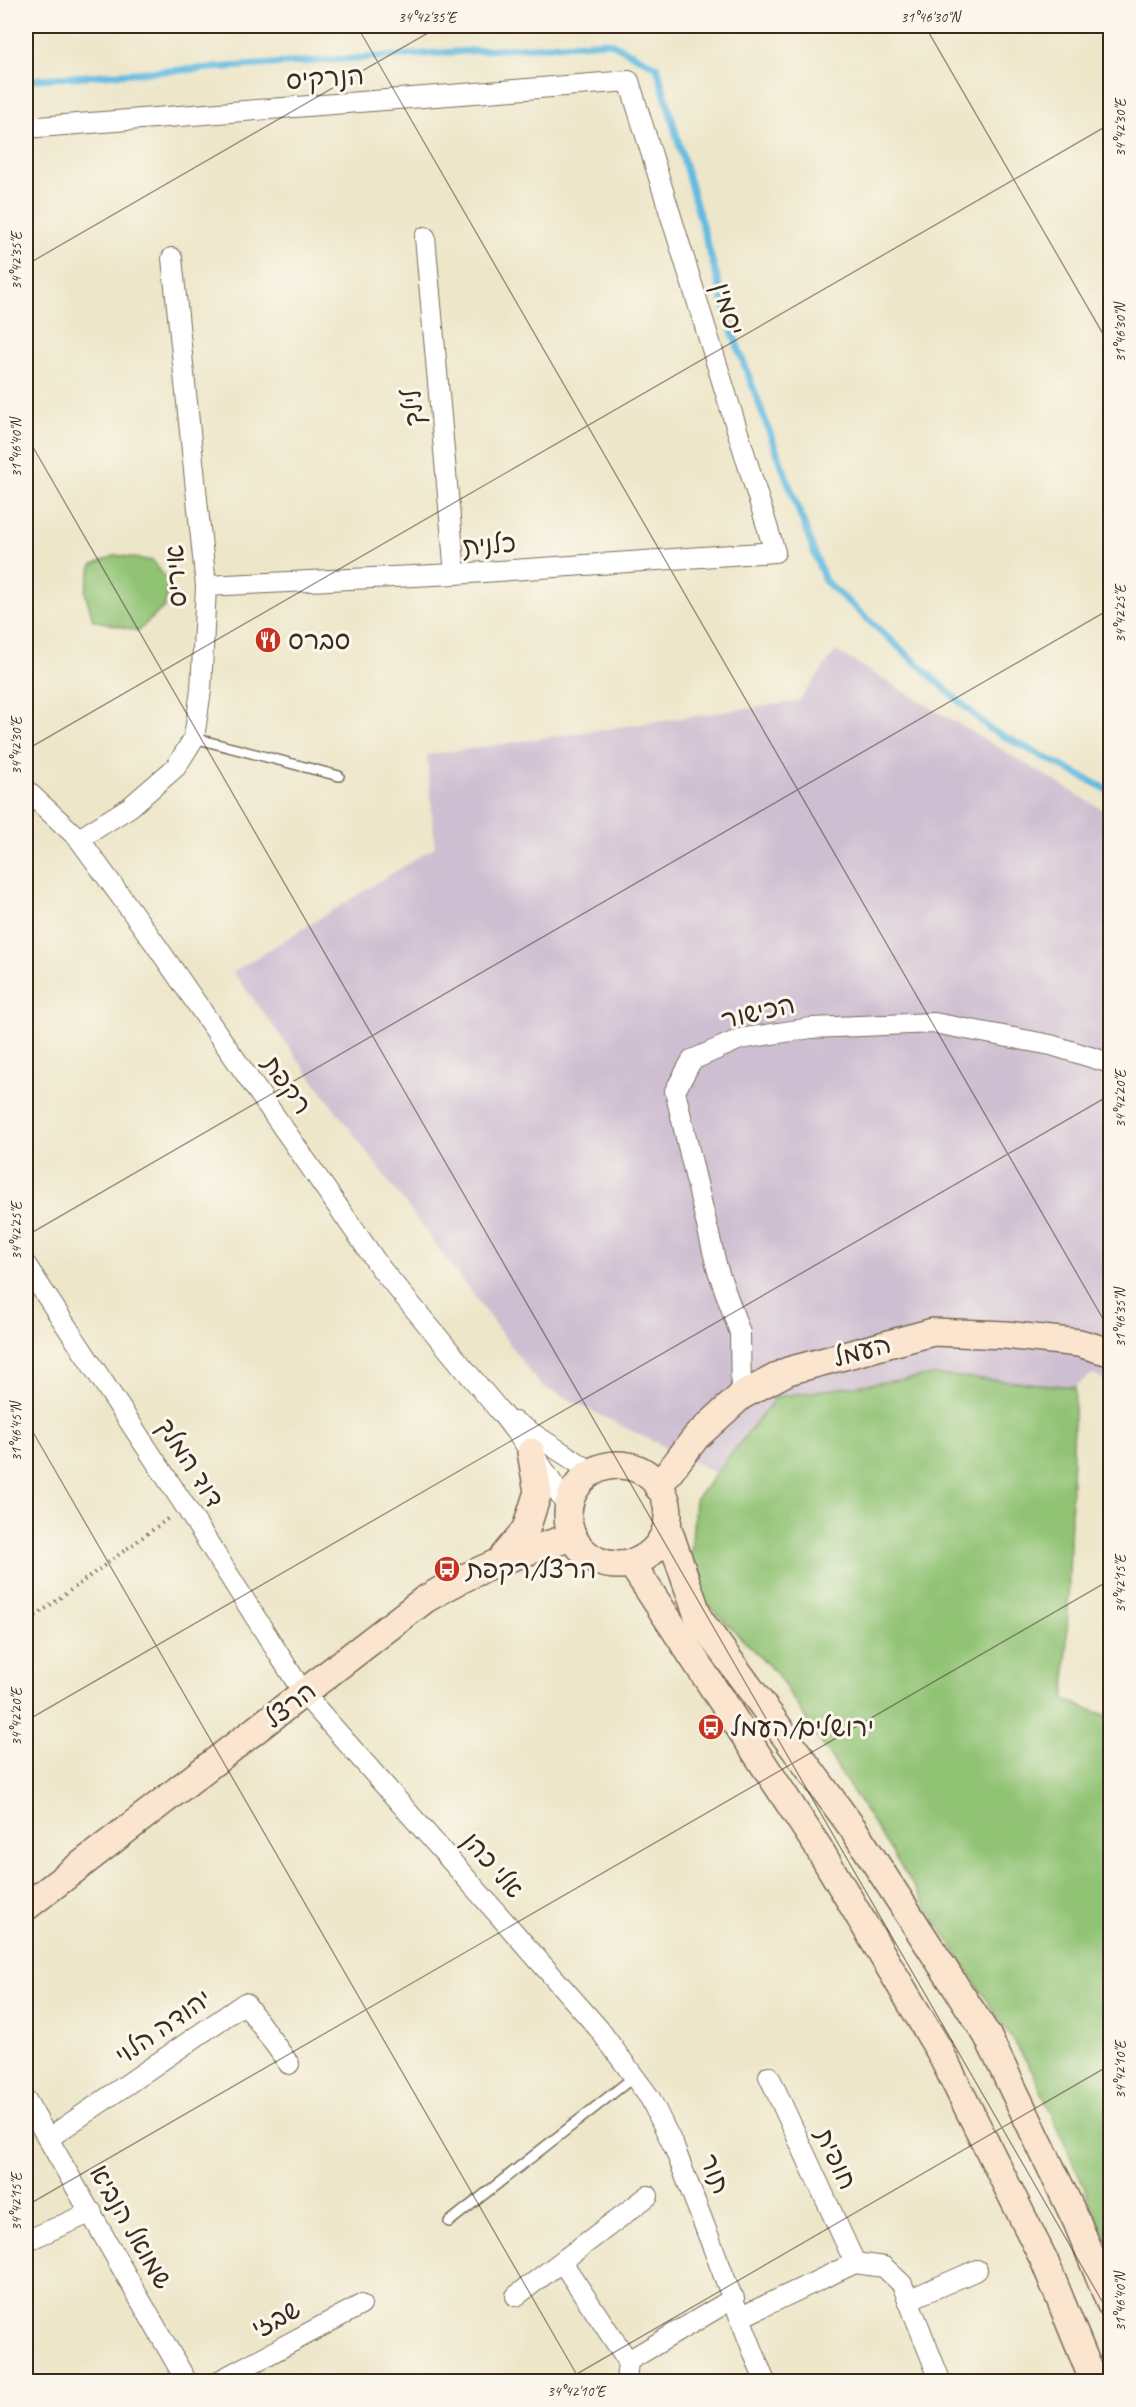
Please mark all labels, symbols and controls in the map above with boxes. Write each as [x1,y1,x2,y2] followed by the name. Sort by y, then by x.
[398,8,458,27] text: 34°42'35"E
[900,8,963,27] text: 31°46'30"N
[285,59,365,97] street label: הנרקיס
[1111,97,1130,157] text: 34°42'30"E
[7,230,26,290] text: 34°42'35"E
[704,279,752,339] street label: יסמין
[1111,300,1130,363] text: 31°46'30"N
[395,387,431,428] street label: לילך
[7,415,26,478] text: 31°46'40"N
[461,527,517,563] street label: כלנית
[158,544,194,608] street label: איריס
[1111,583,1130,643] text: 34°42'25"E
[288,624,350,657] place label: סברס
[253,625,283,655] restaurant icon: סברס
[7,715,26,775] text: 34°42'30"E
[718,988,798,1036] street label: הכישור
[254,1047,319,1121] street label: רקפת
[1111,1068,1130,1128] text: 34°42'20"E
[7,1200,26,1260] text: 34°42'25"E
[1111,1285,1130,1348] text: 31°46'35"N
[829,1327,895,1375] street label: העמל
[7,1399,26,1462] text: 31°46'45"N
[149,1412,231,1514] street label: דוד המלך
[464,1553,596,1586] place label: הרצל/רקפת
[1111,1553,1130,1613] text: 34°42'15"E
[432,1554,462,1584] bus stop icon: הרצל/רקפת
[257,1674,323,1736] street label: הרצל
[7,1686,26,1746] text: 34°42'20"E
[730,1711,874,1744] place label: ירושלים/העמל
[696,1712,726,1742] bus stop icon: ירושלים/העמל
[455,1825,531,1905] street label: אלי כהן
[109,1982,217,2072] street label: יהודה הלוי
[1111,2039,1130,2099] text: 34°42'10"E
[807,2121,864,2195] street label: חופית
[692,2149,738,2199] street label: תור
[82,2159,180,2295] street label: שמואל הנביא
[7,2171,26,2231] text: 34°42'15"E
[1111,2269,1130,2332] text: 31°46'40"N
[246,2293,306,2345] street label: שבזי
[547,2382,607,2401] text: 34°42'10"E

